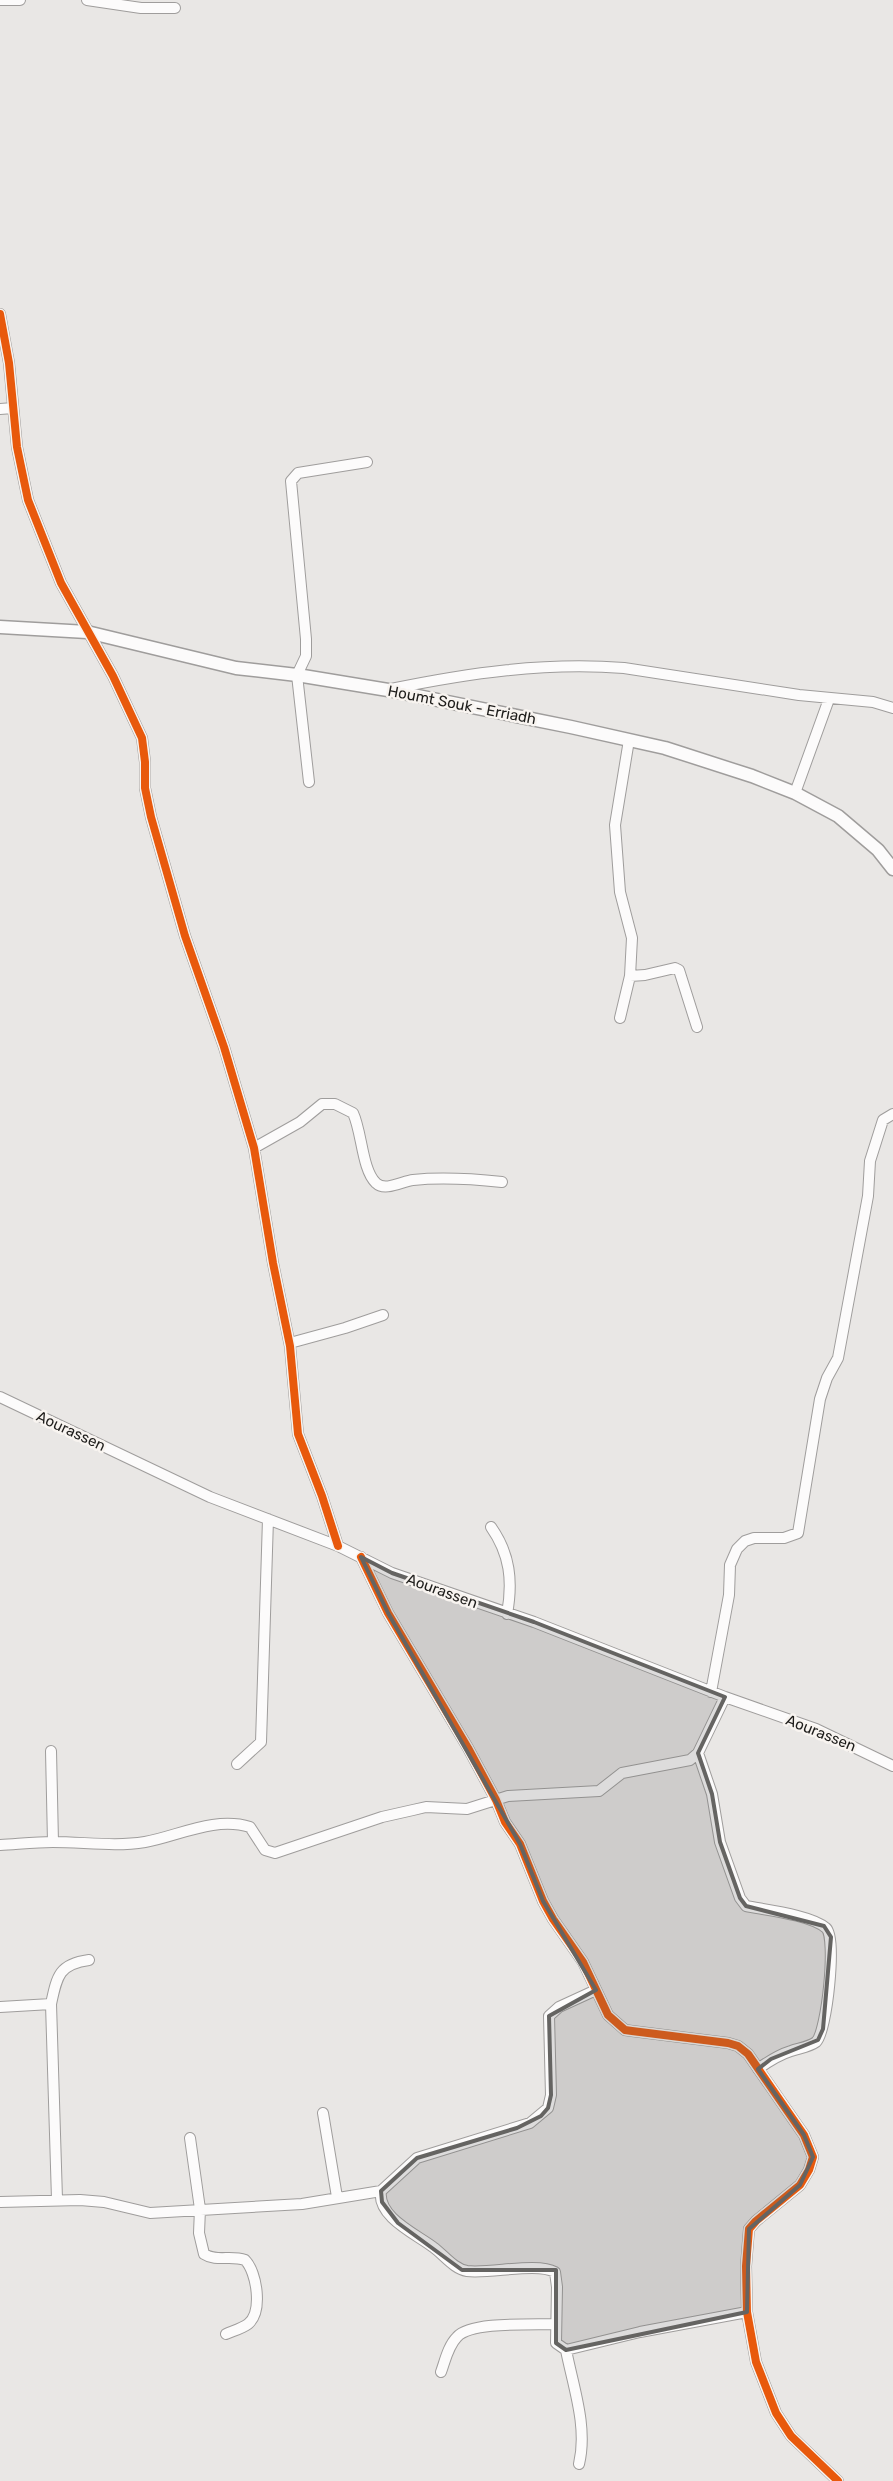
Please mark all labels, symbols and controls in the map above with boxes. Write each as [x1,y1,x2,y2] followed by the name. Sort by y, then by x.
[386,682,538,728] street label: Houmt Souk - Erriadh
[34,1407,108,1455] street label: Aourassen
[404,1570,480,1612] street label: Aourassen
[783,1711,859,1755] street label: Aourassen

